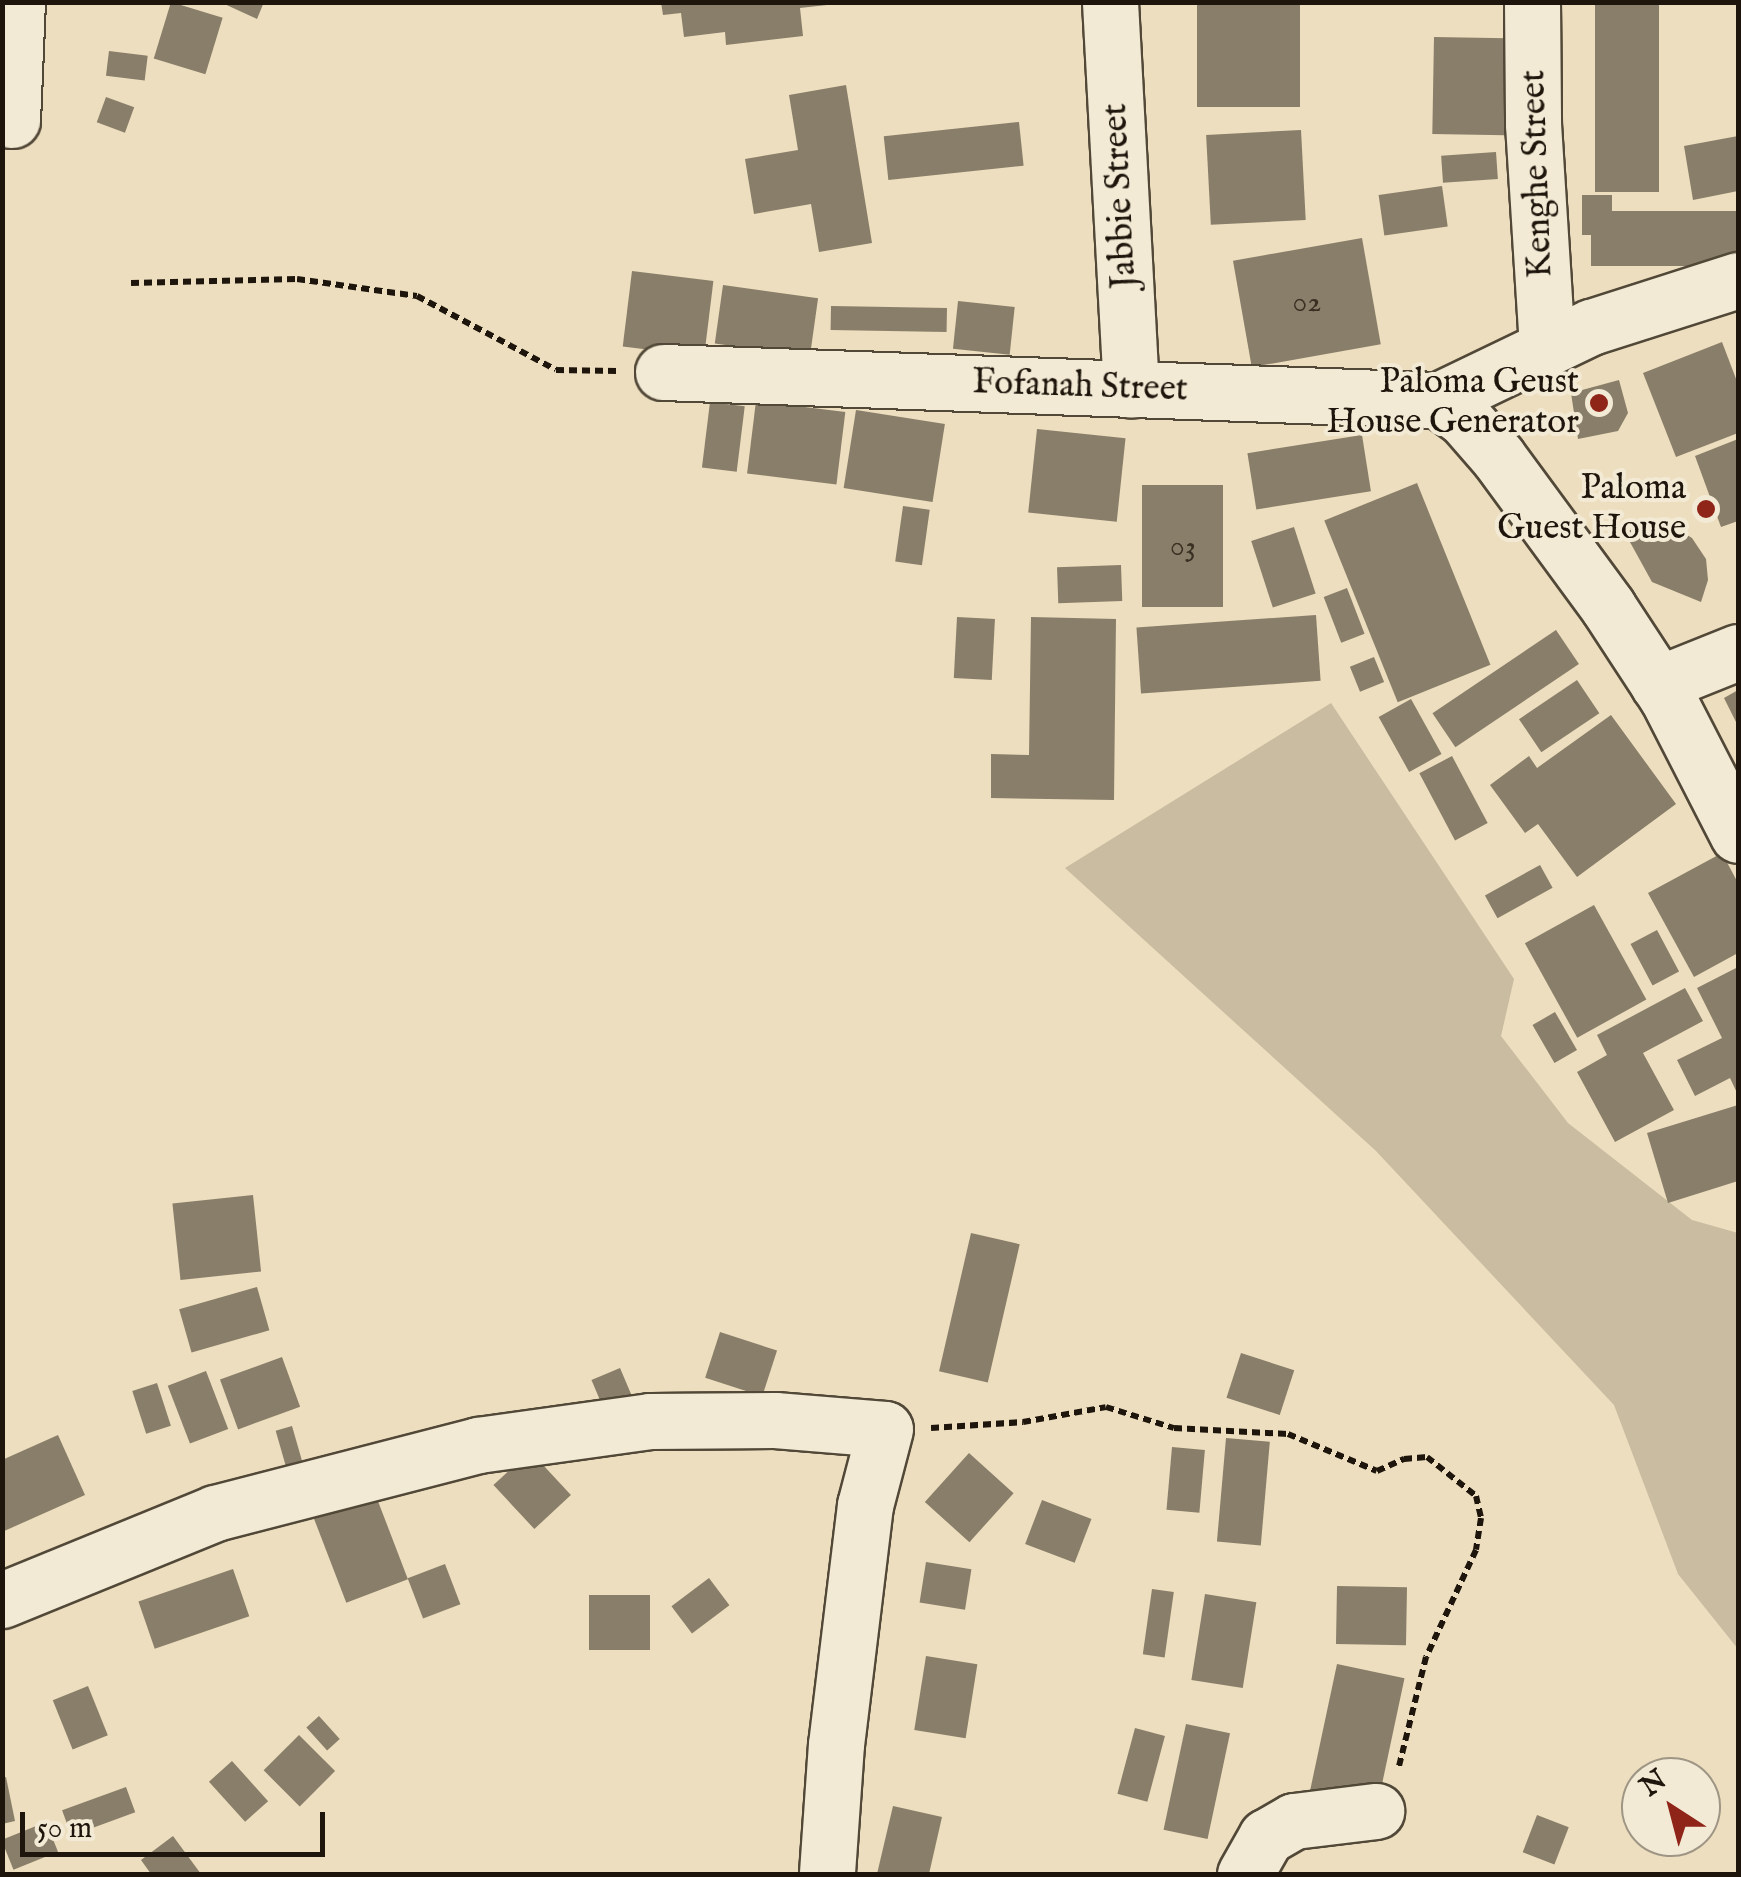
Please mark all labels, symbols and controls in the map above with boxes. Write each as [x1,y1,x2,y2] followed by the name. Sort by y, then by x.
[1513,69,1563,279] street label: Kenghe Street
[1095,102,1147,290] street label: Jabbie Street
[1293,285,1321,321] house number: 02
[972,362,1188,412] street label: Fofanah Street
[1327,362,1579,444] place label: Paloma Geust House Generator
[1588,392,1610,414] marker: Paloma Geust House Generator
[1497,468,1686,550] place label: Paloma Guest House
[1695,498,1717,520] marker: Paloma Guest House
[1170,529,1196,565] house number: 03
[1621,1757,1721,1857] north arrow
[1634,1763,1674,1805] text: N
[25,1792,330,1854] scale bar
[37,1810,92,1848] text: 50 m

